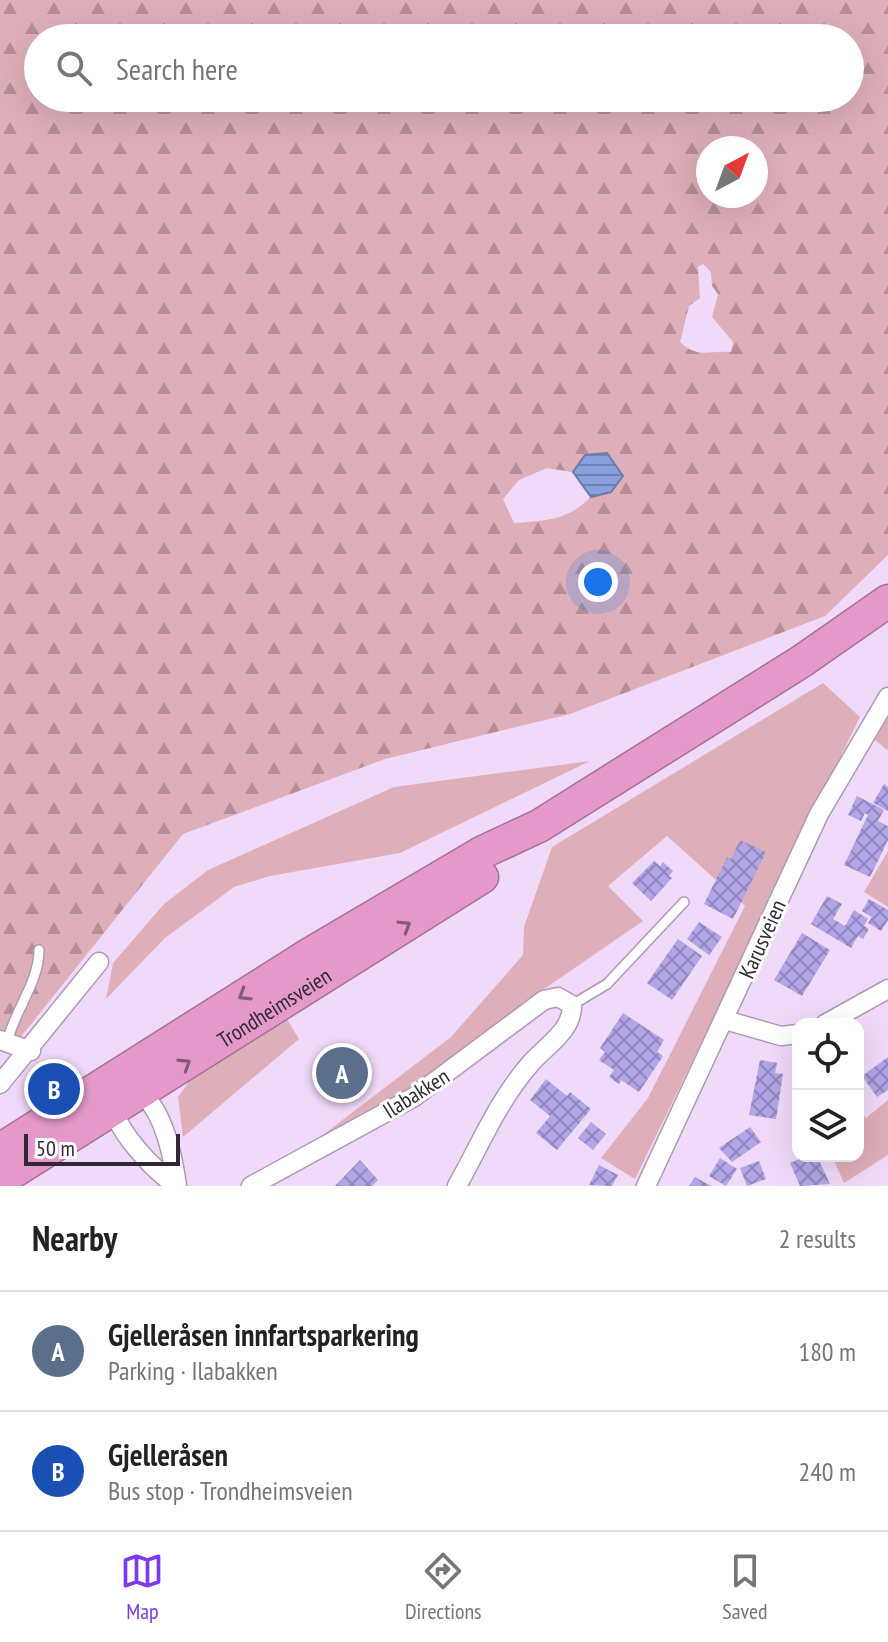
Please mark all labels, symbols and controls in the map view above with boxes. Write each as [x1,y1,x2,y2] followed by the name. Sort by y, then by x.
[24,24,864,112] search box
[52,46,96,90] icon: search
[116,49,238,88] text: Search here
[696,136,768,208] north arrow
[578,562,618,602] your location
[732,895,792,983] street label: Karusveien
[396,920,411,935] one-way arrow
[212,961,336,1054] street label: Trondheimsveien
[238,985,253,1001] one-way arrow
[792,1018,864,1162] map controls
[792,1018,864,1090] button: locate
[316,1043,368,1103] pin: A
[28,1059,80,1119] pin: B
[176,1059,191,1074] one-way arrow
[378,1062,454,1124] street label: Ilabakken
[792,1090,864,1162] button: layers
[24,1130,180,1166] scale bar
[36,1134,75,1162] text: 50 m
[32,1216,117,1260] text: Nearby
[779,1222,856,1255] text: 2 results
[108,1315,419,1354] text: Gjelleråsen innfartsparkering
[51,1335,65,1368] text: A
[798,1335,856,1368] text: 180 m
[108,1354,278,1387] text: Parking · Ilabakken
[108,1435,228,1474] text: Gjelleråsen
[52,1455,64,1488] text: B
[798,1455,856,1488] text: 240 m
[108,1474,353,1507] text: Bus stop · Trondheimsveien
[120,1549,164,1625] tab: Map
[405,1549,482,1625] tab: Directions
[722,1549,768,1625] tab: Saved

